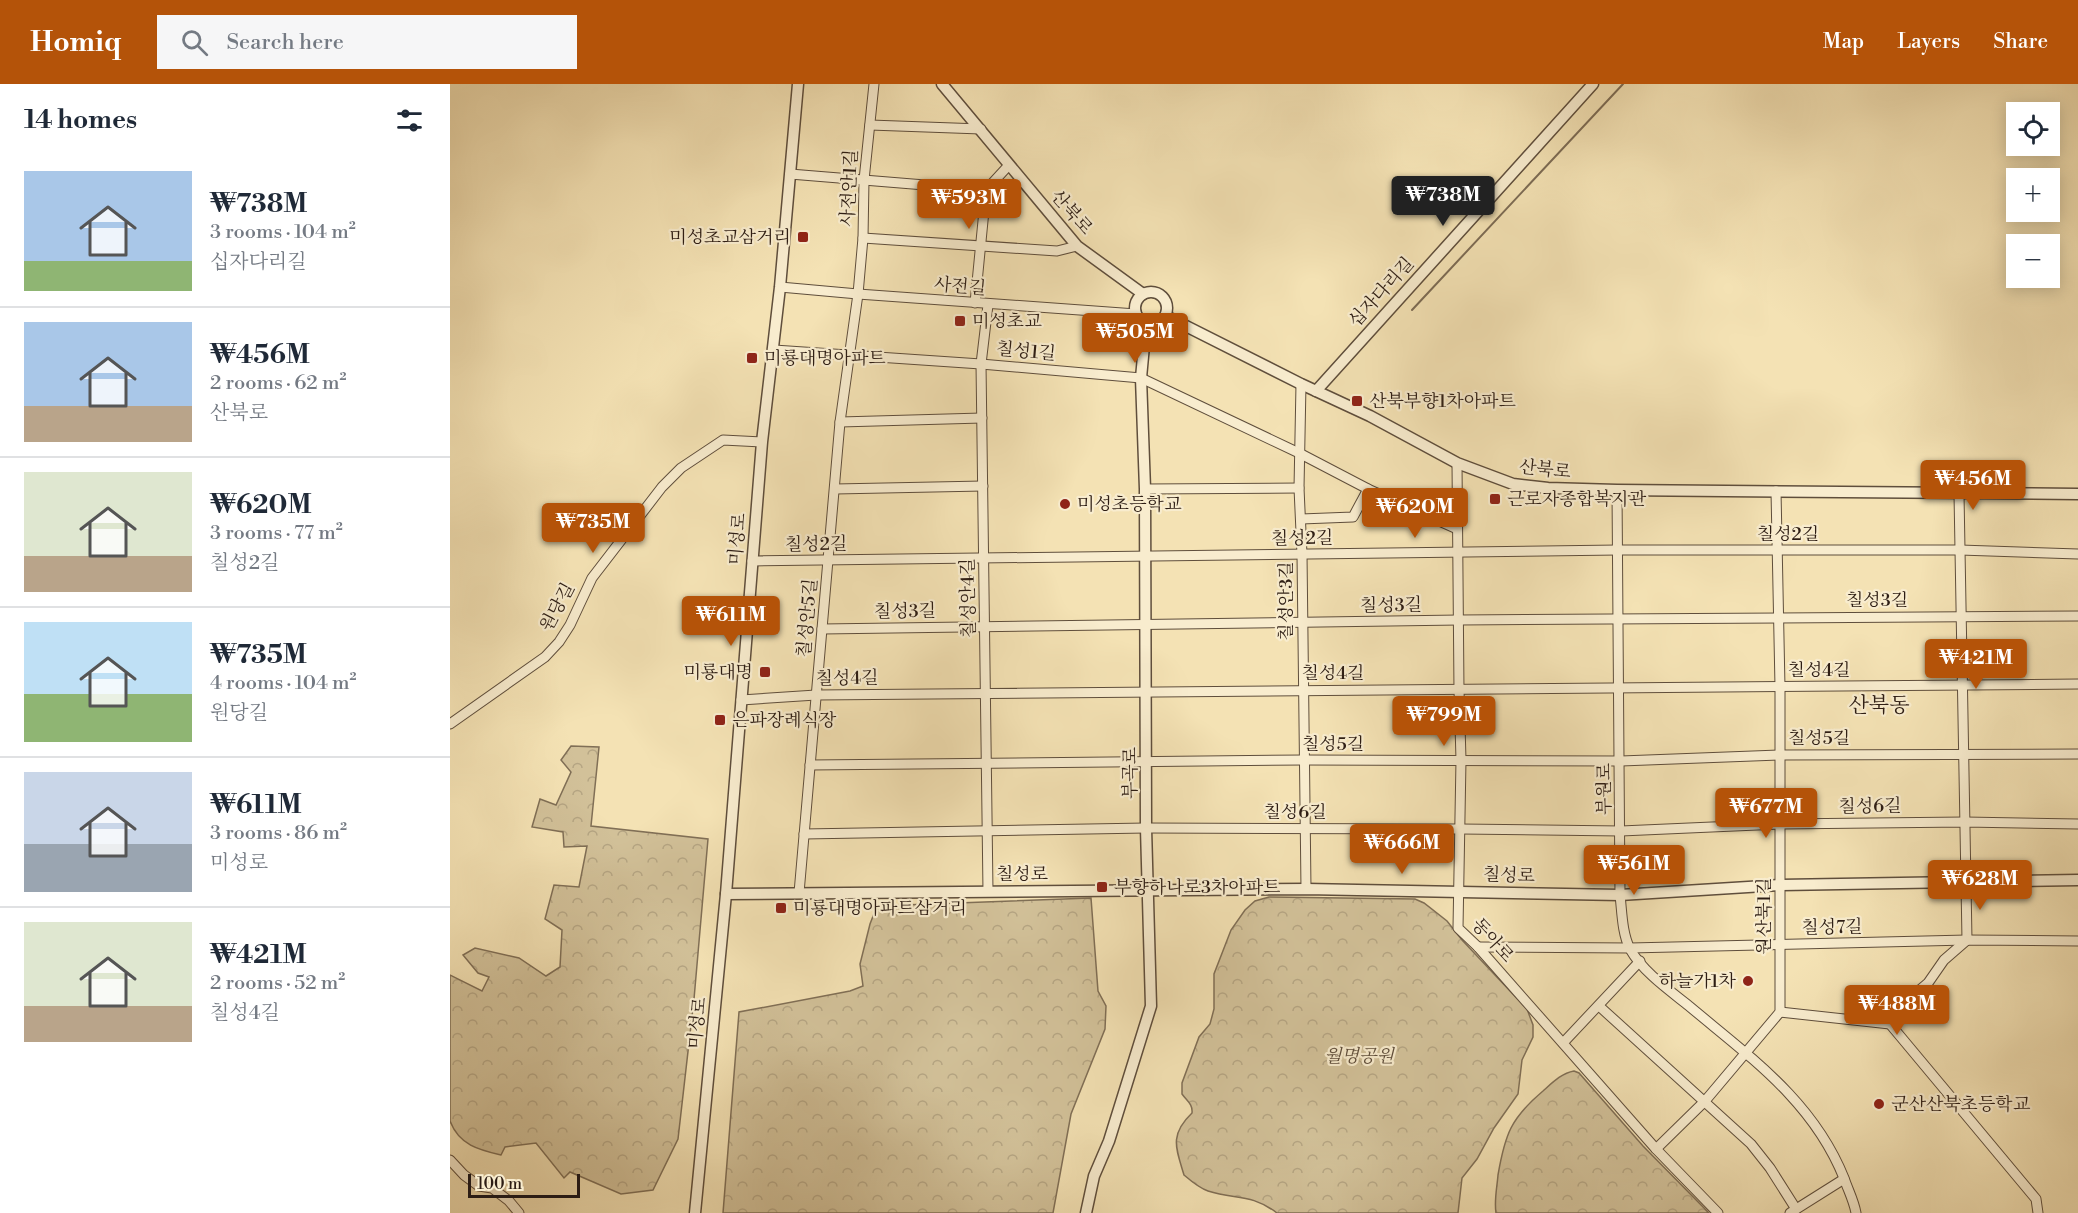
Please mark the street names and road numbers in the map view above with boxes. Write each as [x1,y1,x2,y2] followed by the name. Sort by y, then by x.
[836,149,863,227] street label: 사전안1길
[1046,185,1097,240] street label: 산북로
[1344,252,1419,332] street label: 십자다리길
[933,273,987,300] street label: 사전길
[995,337,1057,366] street label: 칠성1길
[1518,455,1572,484] street label: 산북로
[724,512,751,566] street label: 미성로
[1757,523,1819,546] street label: 칠성2길
[1271,526,1333,551] street label: 칠성2길
[785,532,847,557] street label: 칠성2길
[956,558,981,638] street label: 칠성안4길
[1275,561,1298,641] street label: 칠성안3길
[793,577,822,659] street label: 칠성안5길
[535,579,580,636] street label: 원당길
[1846,589,1908,612] street label: 칠성3길
[1360,593,1422,618] street label: 칠성3길
[874,599,936,624] street label: 칠성3길
[1788,659,1850,682] street label: 칠성4길
[1302,662,1364,685] street label: 칠성4길
[815,666,879,691] street label: 칠성4길
[1788,727,1850,750] street label: 칠성5길
[1302,733,1364,756] street label: 칠성5길
[1119,747,1142,799] street label: 부곡로
[1593,763,1616,815] street label: 부원로
[1838,794,1902,819] street label: 칠성6길
[1263,801,1327,824] street label: 칠성6길
[996,863,1048,886] street label: 칠성로
[1483,863,1535,888] street label: 칠성로
[1753,877,1776,955] street label: 원산북1길
[1467,913,1519,967] street label: 동아로
[1801,915,1863,940] street label: 칠성7길
[683,996,712,1050] street label: 미성로

